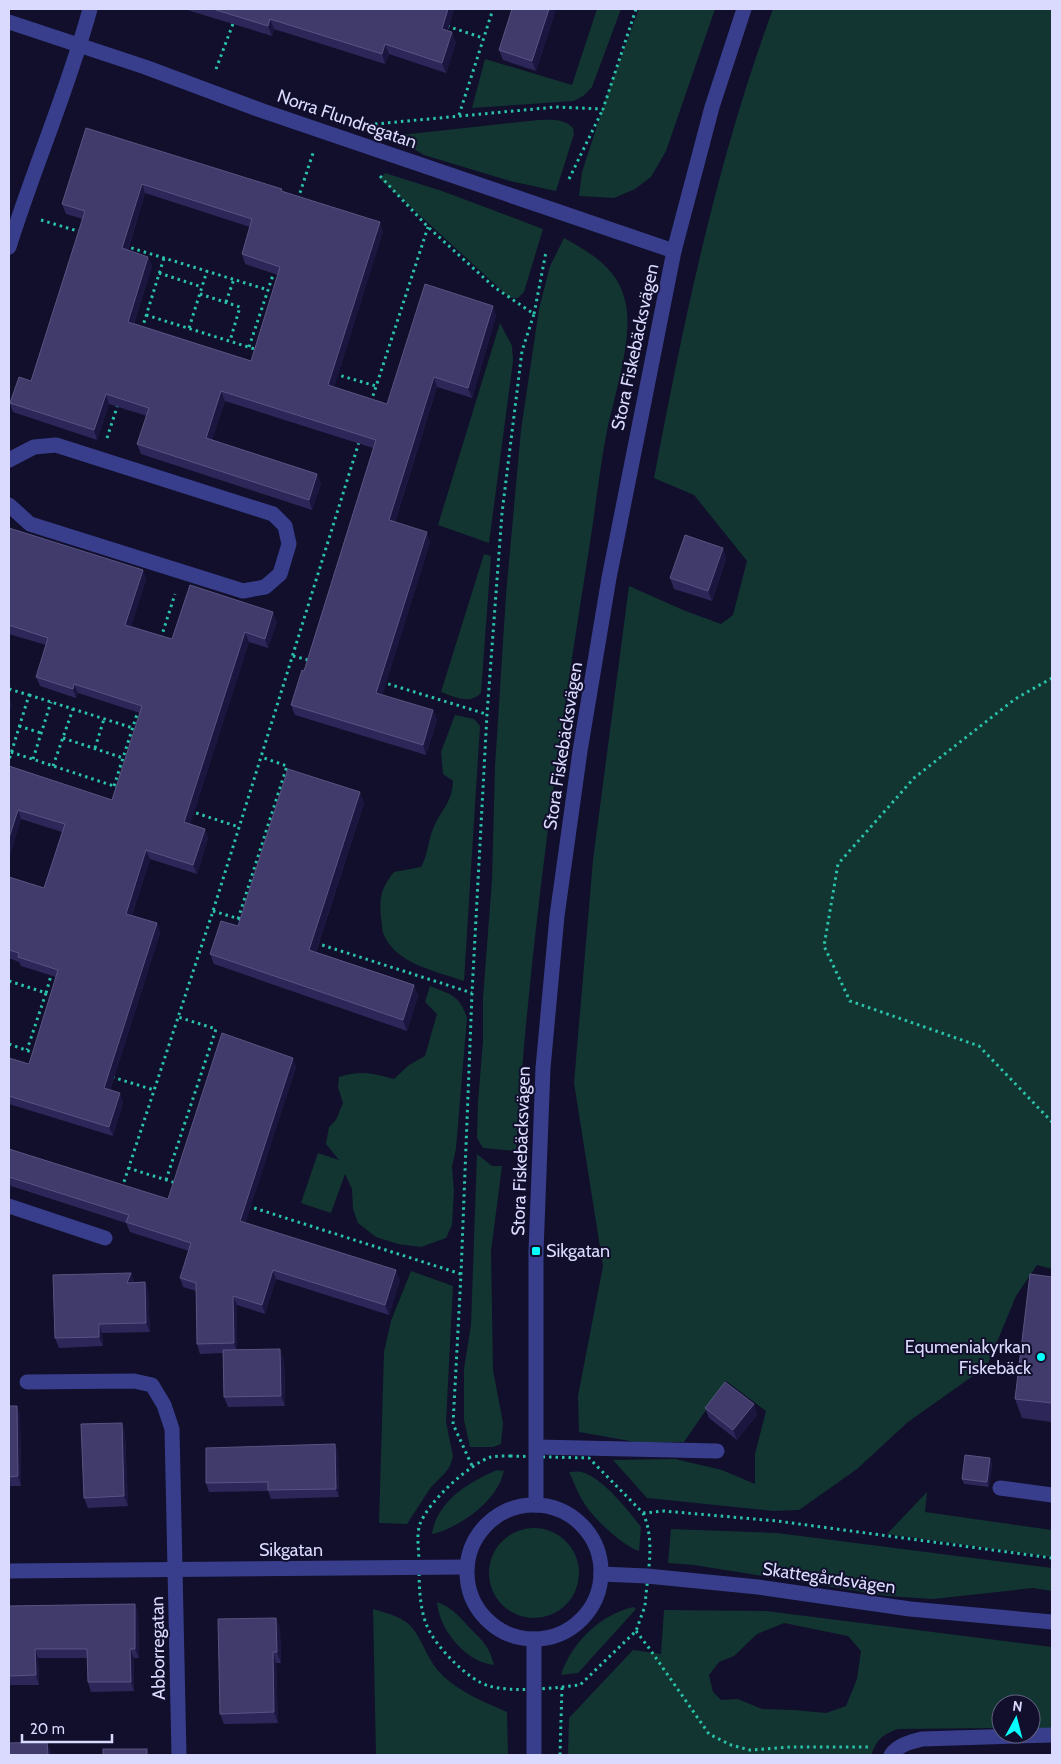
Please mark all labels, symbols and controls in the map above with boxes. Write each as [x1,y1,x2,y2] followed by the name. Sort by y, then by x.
[274,85,420,153] street label: Norra Flundregatan
[607,262,663,432] street label: Stora Fiskebäcksvägen
[539,660,587,832] street label: Stora Fiskebäcksvägen
[507,1066,535,1236] street label: Stora Fiskebäcksvägen
[546,1240,610,1262] place label: Sikgatan
[530,1245,542,1257] marker: Sikgatan
[905,1336,1032,1379] place label: Equmeniakyrkan Fiskebäck
[1035,1351,1047,1363] marker: Equmeniakyrkan Fiskebäck
[259,1539,323,1561] street label: Sikgatan
[761,1558,897,1598] street label: Skattegårdsvägen
[146,1596,170,1700] street label: Abborregatan
[991,1694,1041,1744] north arrow
[1012,1697,1024,1716] text: N
[22,1712,112,1744] scale bar
[30,1720,65,1738] text: 20 m

